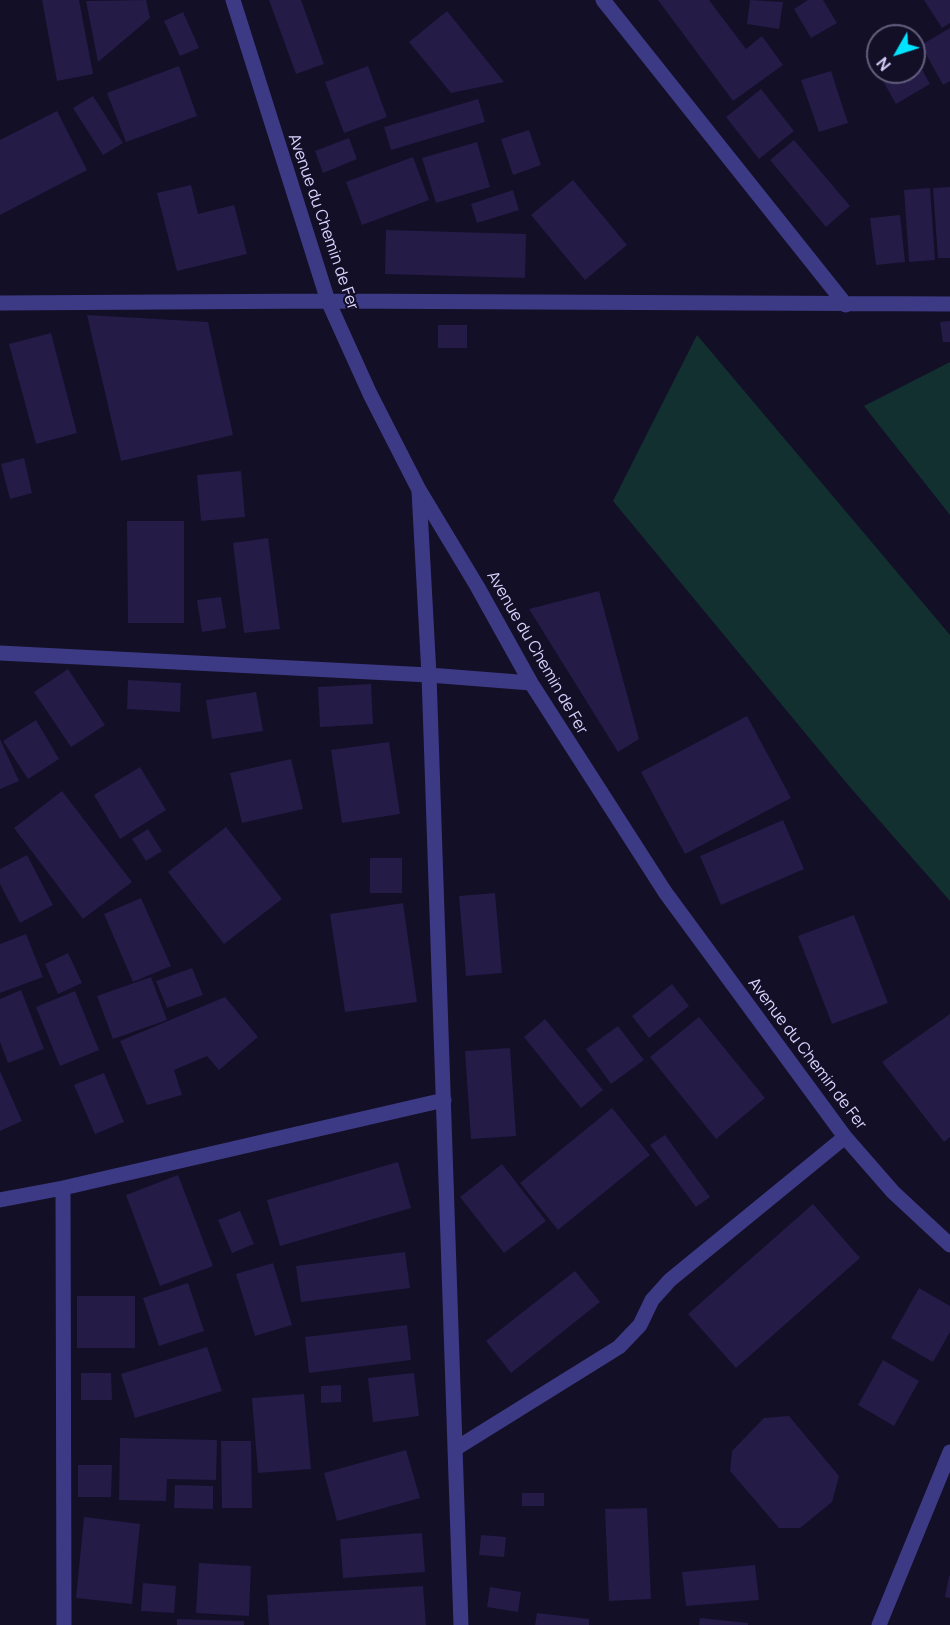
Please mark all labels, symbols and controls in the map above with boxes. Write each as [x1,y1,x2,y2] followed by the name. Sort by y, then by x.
[866,24,926,84] north arrow
[871,53,896,75] text: N
[284,131,362,313] street label: Avenue du Chemin de Fer
[482,568,592,738] street label: Avenue du Chemin de Fer
[744,974,870,1134] street label: Avenue du Chemin de Fer

